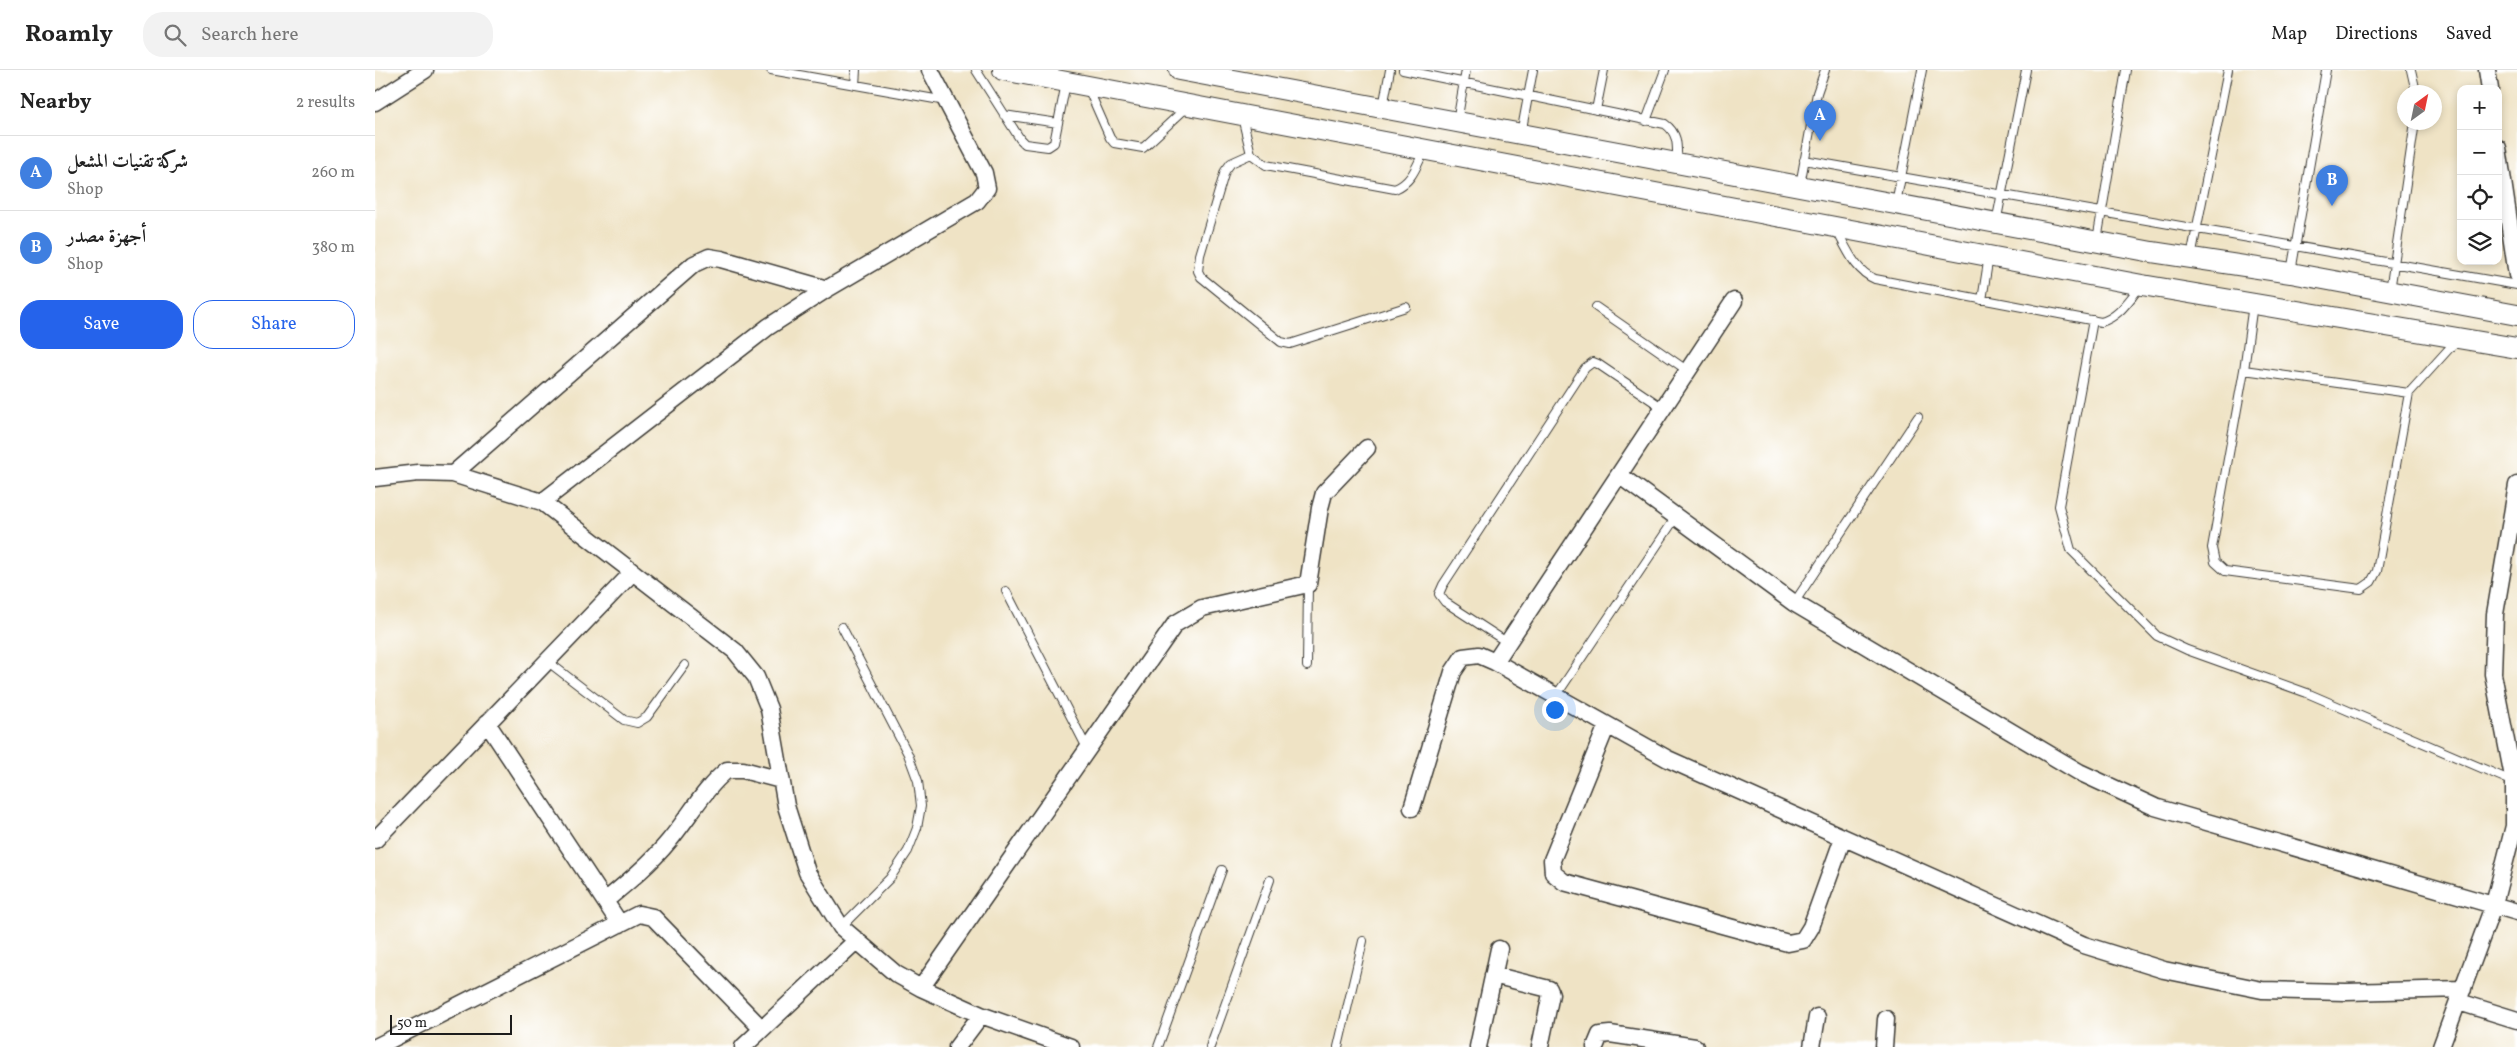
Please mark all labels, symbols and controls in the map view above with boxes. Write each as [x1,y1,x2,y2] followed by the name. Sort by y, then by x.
[143,12,493,57] search box
[25,18,113,52] text: Roamly
[161,21,189,49] icon: search
[201,22,298,48] text: Search here
[2271,22,2307,47] text: Map
[2335,22,2418,47] text: Directions
[2446,22,2492,47] text: Saved
[2397,85,2442,130] north arrow
[2457,85,2502,265] map controls
[2457,85,2502,130] button: +
[20,88,91,117] text: Nearby
[296,92,355,114] text: 2 results
[1804,100,1836,141] pin: A
[2457,130,2502,175] button: −
[67,149,188,175] text: شركة تقنيات المشعل
[30,162,42,184] text: A
[311,162,355,184] text: 260 m
[2316,165,2348,206] pin: B
[2457,175,2502,220] button: locate
[67,179,103,201] text: Shop
[2457,220,2502,265] button: layers
[67,224,146,250] text: أجهزة مصدر
[31,237,41,259] text: B
[312,237,355,259] text: 380 m
[67,254,103,276] text: Shop
[20,300,183,349] button: Save
[193,300,355,349] button: Share
[1542,697,1568,723] your location
[390,1012,513,1035] scale bar
[397,1014,427,1033] text: 50 m

